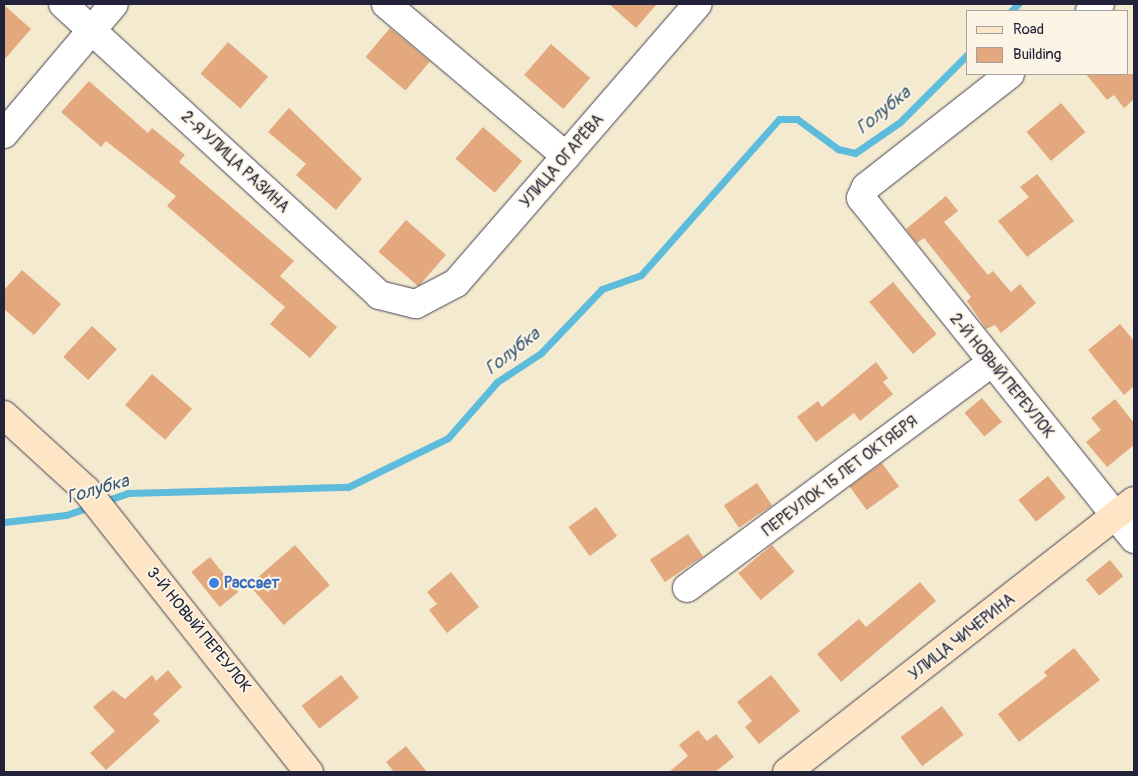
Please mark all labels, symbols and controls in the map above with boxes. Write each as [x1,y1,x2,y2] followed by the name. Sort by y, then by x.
[966,10,1128,75] legend
[1013,20,1044,39] text: Road
[1013,45,1061,64] text: Building
[853,83,915,139] water label: Голубка
[177,107,293,217] street label: 2-Я УЛИЦА РАЗИНА
[516,110,608,212] street label: УЛИЦА ОГАРЁВА
[946,310,1058,442] street label: 2-Й НОВЫЙ ПЕРЕУЛОК
[481,324,545,380] water label: Голубка
[759,411,921,541] street label: ПЕРЕУЛОК 15 ЛЕТ ОКТЯБРЯ
[65,471,131,509] water label: Голубка
[143,564,255,696] street label: 3-Й НОВЫЙ ПЕРЕУЛОК
[224,573,279,593] place label: Рассвет
[208,577,220,589] marker: Рассвет
[905,590,1019,684] street label: УЛИЦА ЧИЧЕРИНА

